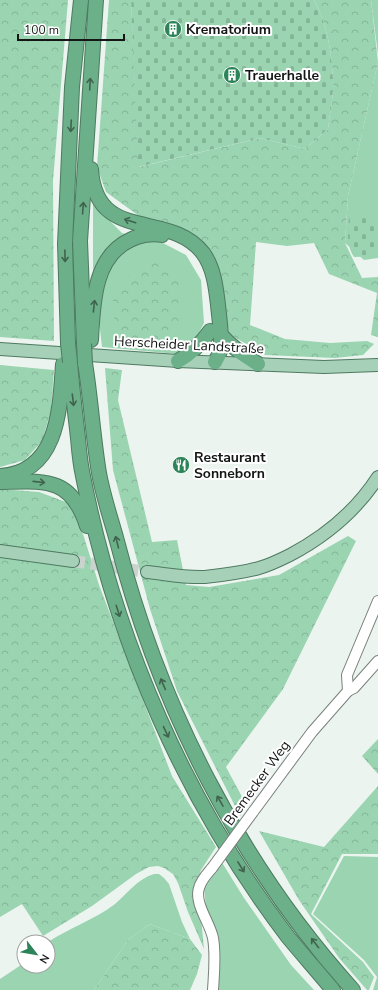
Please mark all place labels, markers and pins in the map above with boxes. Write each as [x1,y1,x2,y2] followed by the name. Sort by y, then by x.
[163,19,183,39] building icon: Krematorium
[186,20,271,39] place label: Krematorium
[222,65,242,85] building icon: Trauerhalle
[245,66,320,85] place label: Trauerhalle
[194,448,266,483] place label: Restaurant Sonneborn
[171,455,191,475] restaurant icon: Restaurant Sonneborn

